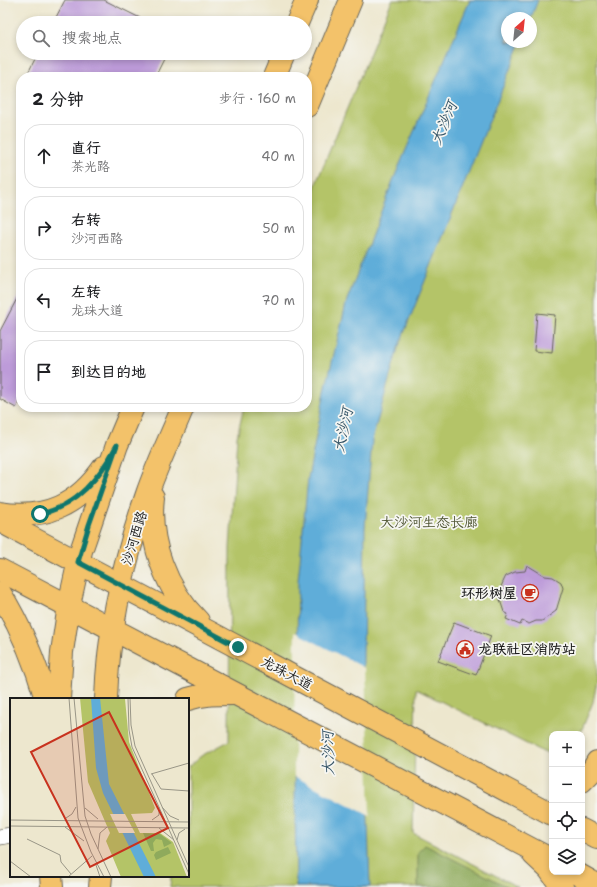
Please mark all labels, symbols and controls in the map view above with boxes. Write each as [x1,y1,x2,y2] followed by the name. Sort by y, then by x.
[501,12,537,48] north arrow
[16,16,312,60] search box
[30,27,52,49] icon: search
[62,28,122,48] text: 搜索地点
[32,88,84,110] text: 2 分钟
[219,90,296,107] text: 步行 · 160 m
[426,96,463,148] water label: 大沙河
[71,138,101,158] text: 直行
[33,145,55,167] icon: ahead
[261,148,295,165] text: 40 m
[71,158,110,175] text: 茶光路
[71,210,101,230] text: 右转
[33,217,55,239] icon: right
[262,220,295,237] text: 50 m
[71,230,123,247] text: 沙河西路
[71,282,101,302] text: 左转
[33,289,55,311] icon: left
[261,292,295,309] text: 70 m
[71,302,123,319] text: 龙珠大道
[33,361,55,383] icon: arrive
[71,362,146,382] text: 到达目的地
[329,403,358,454] water label: 大沙河
[31,505,49,523] route start
[117,509,151,567] street label: 沙河西路
[380,513,478,531] park label: 大沙河生态长廊
[520,583,540,603] cafe icon: 环形树屋
[461,584,517,602] place label: 环形树屋
[229,638,247,656] route end
[455,639,475,659] public building icon: 龙联社区消防站
[478,640,576,658] place label: 龙联社区消防站
[258,652,316,694] street label: 龙珠大道
[10,698,189,877] inset map
[318,727,338,776] water label: 大沙河
[549,731,585,875] map controls
[549,731,585,767] button: +
[549,767,585,803] button: −
[549,803,585,839] button: locate
[549,839,585,875] button: layers

